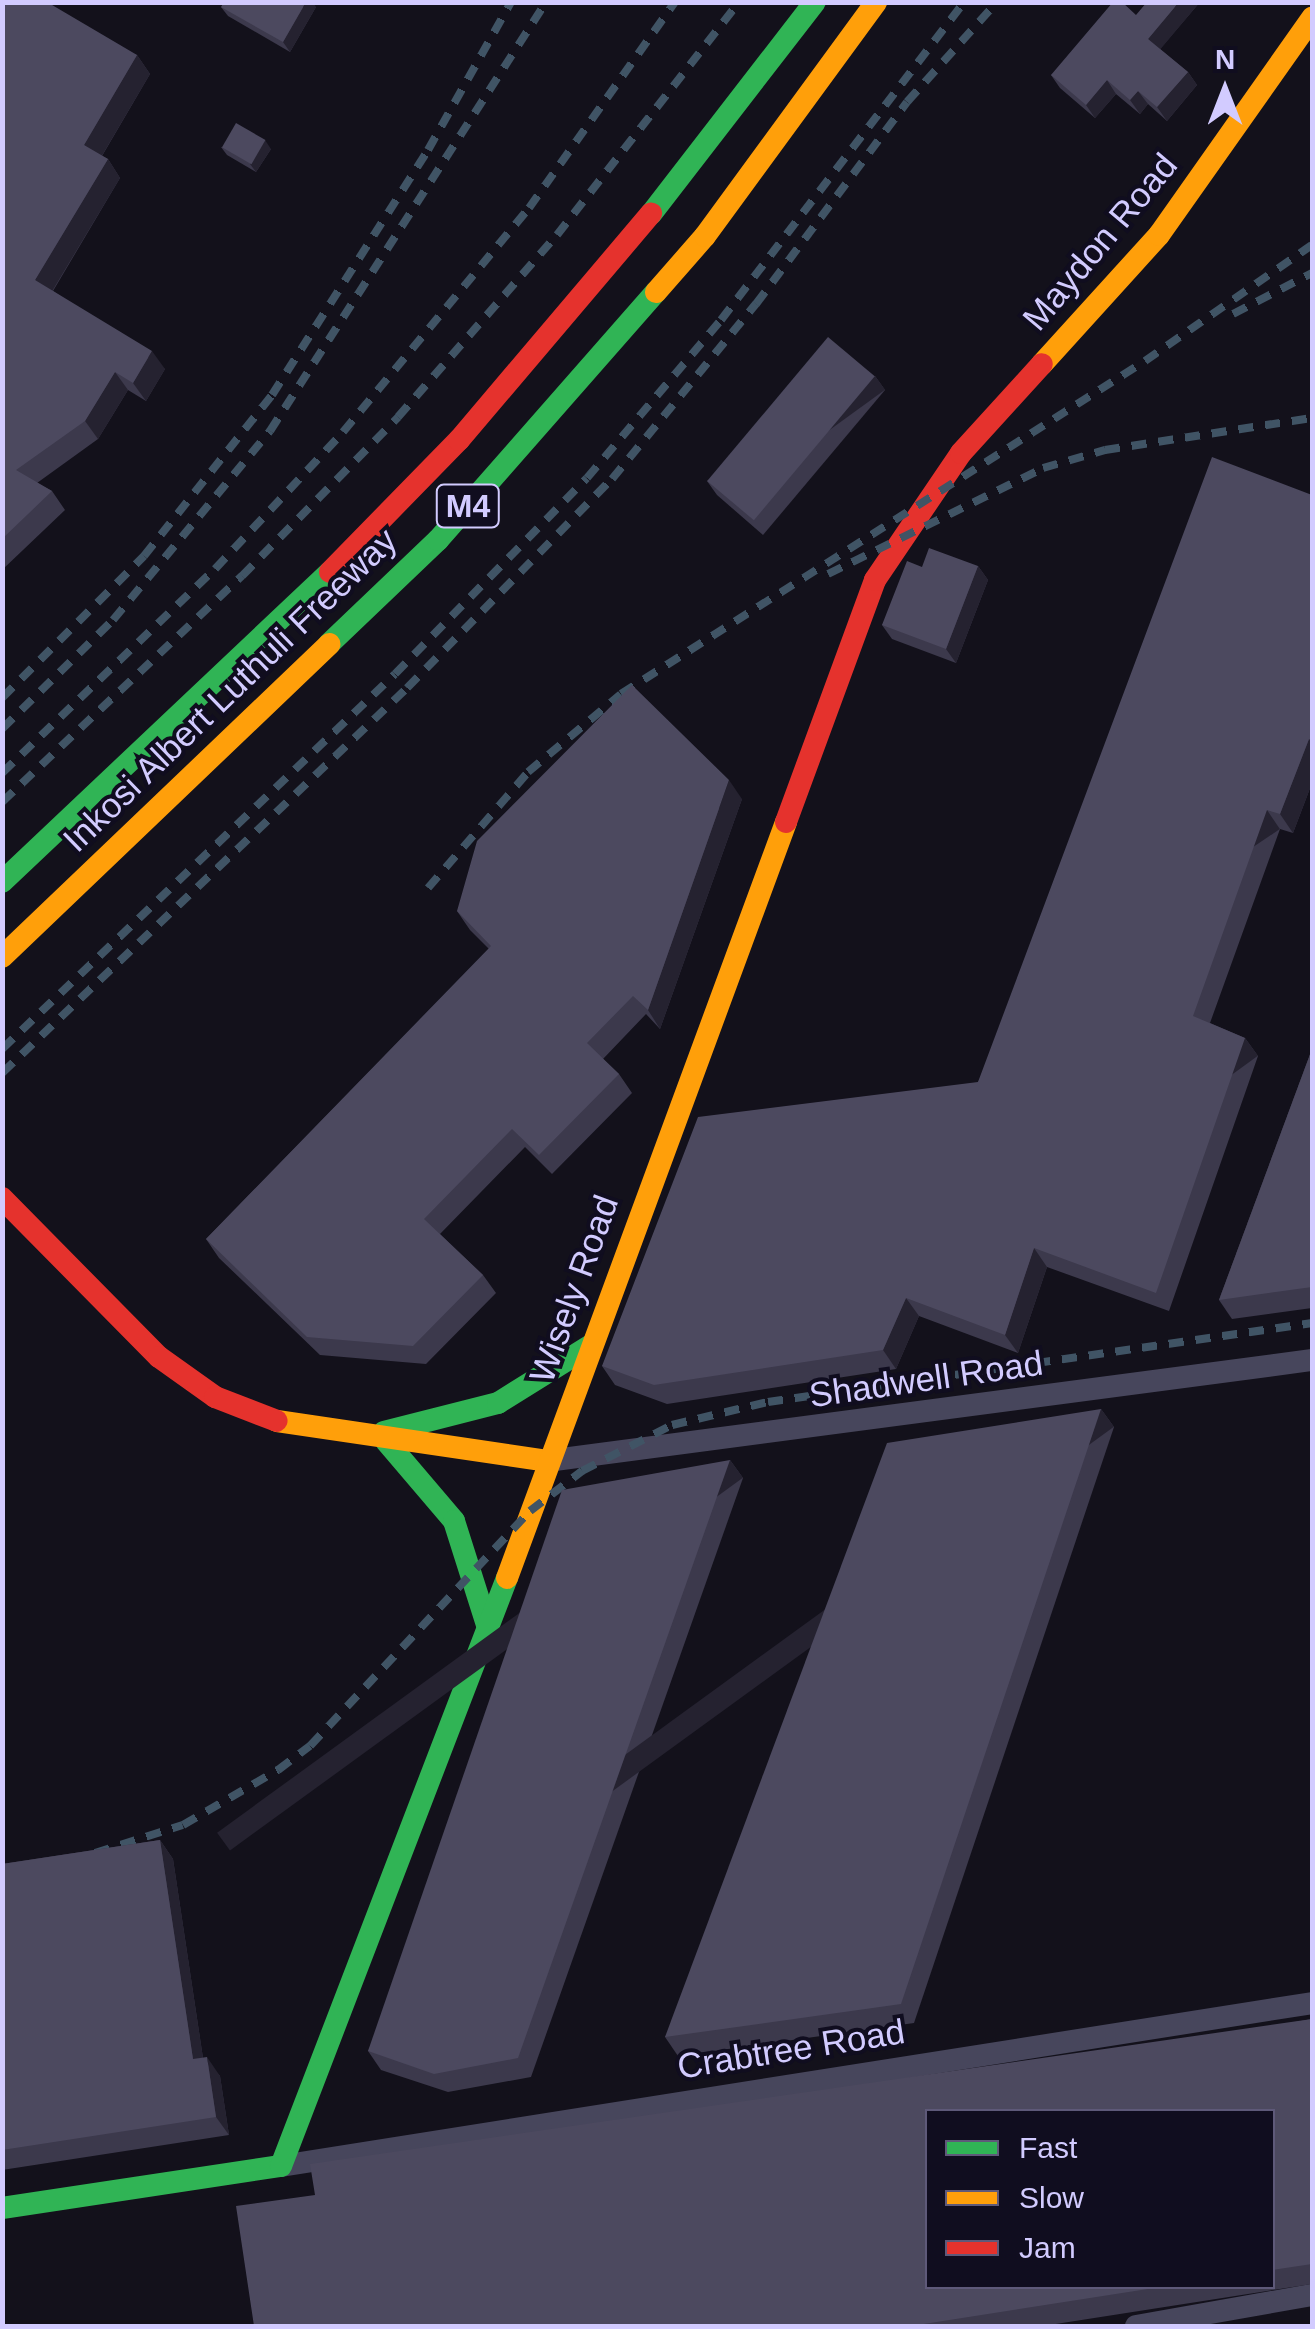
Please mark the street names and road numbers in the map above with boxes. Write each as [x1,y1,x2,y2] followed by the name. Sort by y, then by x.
[1014,145,1186,339] street label: Maydon Road
[436,479,500,533] road number: M4
[54,519,406,861] street label: Inkosi Albert Luthuli Freeway
[521,1190,627,1388] street label: Wisely Road
[807,1342,1045,1416] street label: Shadwell Road
[674,2010,908,2088] street label: Crabtree Road

